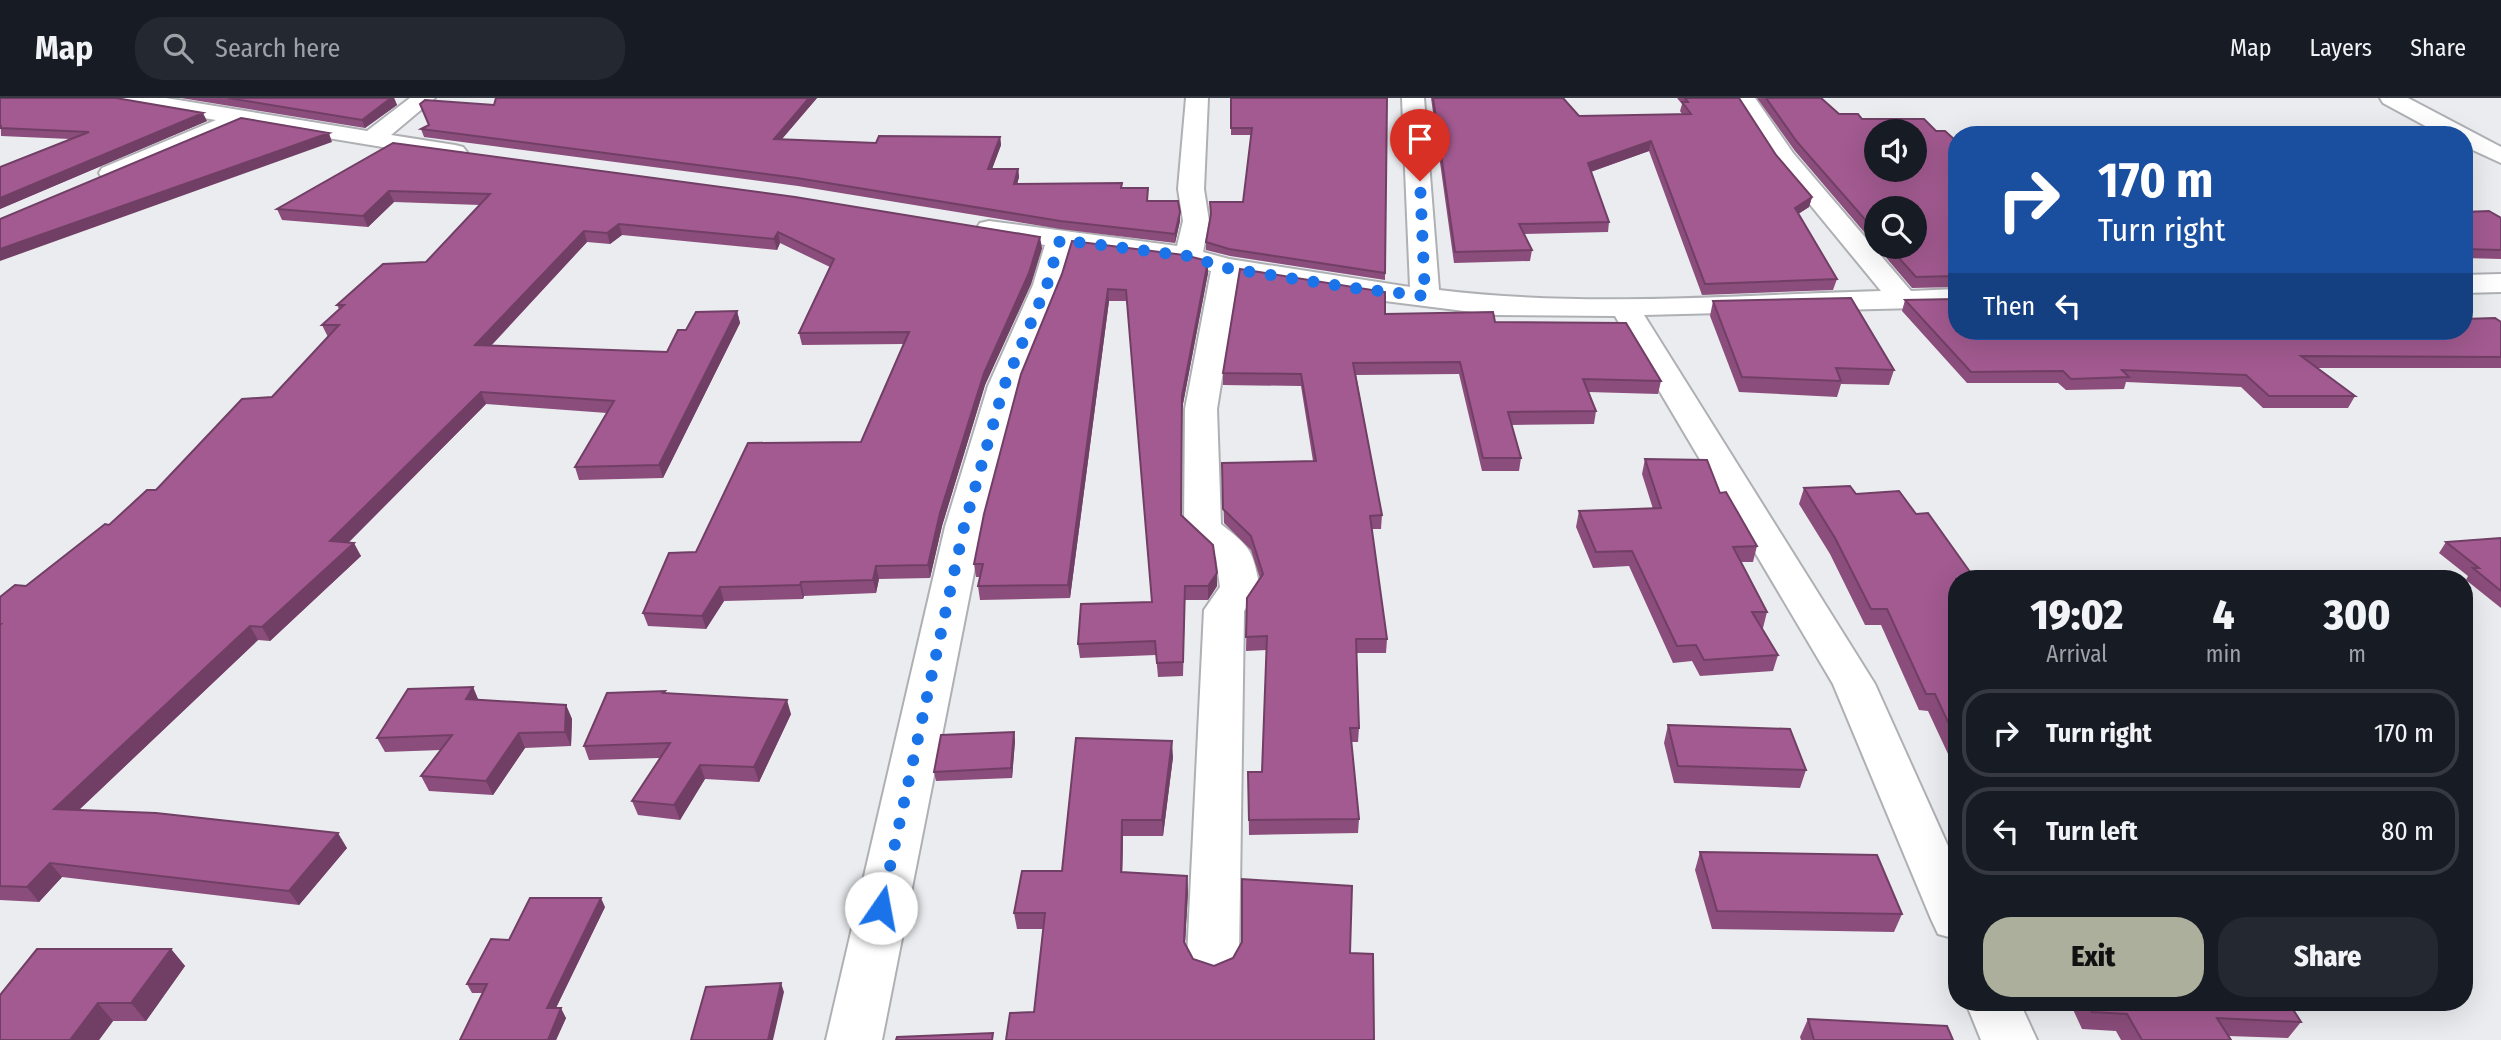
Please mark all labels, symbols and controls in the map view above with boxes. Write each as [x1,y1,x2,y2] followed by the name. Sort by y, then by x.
[135,17,625,80] search box
[35,28,93,68] text: Map
[159,29,197,67] icon: search
[215,33,340,64] text: Search here
[2230,34,2272,62] text: Map
[2310,34,2372,62] text: Layers
[2410,34,2466,62] text: Share
[1390,109,1450,181] pin
[1864,119,1927,259] map controls
[1864,119,1927,182] button: sound
[1401,120,1439,158] icon: arrive
[2098,151,2214,210] text: 170 m
[1983,154,2074,245] icon: right
[1864,196,1927,259] button: search
[2098,211,2225,249] text: Turn right
[2049,287,2087,325] icon: left
[1983,291,2035,322] text: Then
[2030,590,2123,640] text: 19:02
[2213,590,2235,640] text: 4
[2324,590,2391,640] text: 300
[2046,640,2107,668] text: Arrival
[2206,640,2241,668] text: min
[2348,640,2366,668] text: m
[1987,714,2025,752] icon: right
[2046,718,2152,749] text: Turn right
[2374,718,2434,749] text: 170 m
[1987,812,2025,850] icon: left
[2046,816,2138,847] text: Turn left
[2381,816,2434,847] text: 80 m
[844,871,918,945] position arrow
[1983,917,2204,997] button: Exit
[2218,917,2438,997] button: Share

